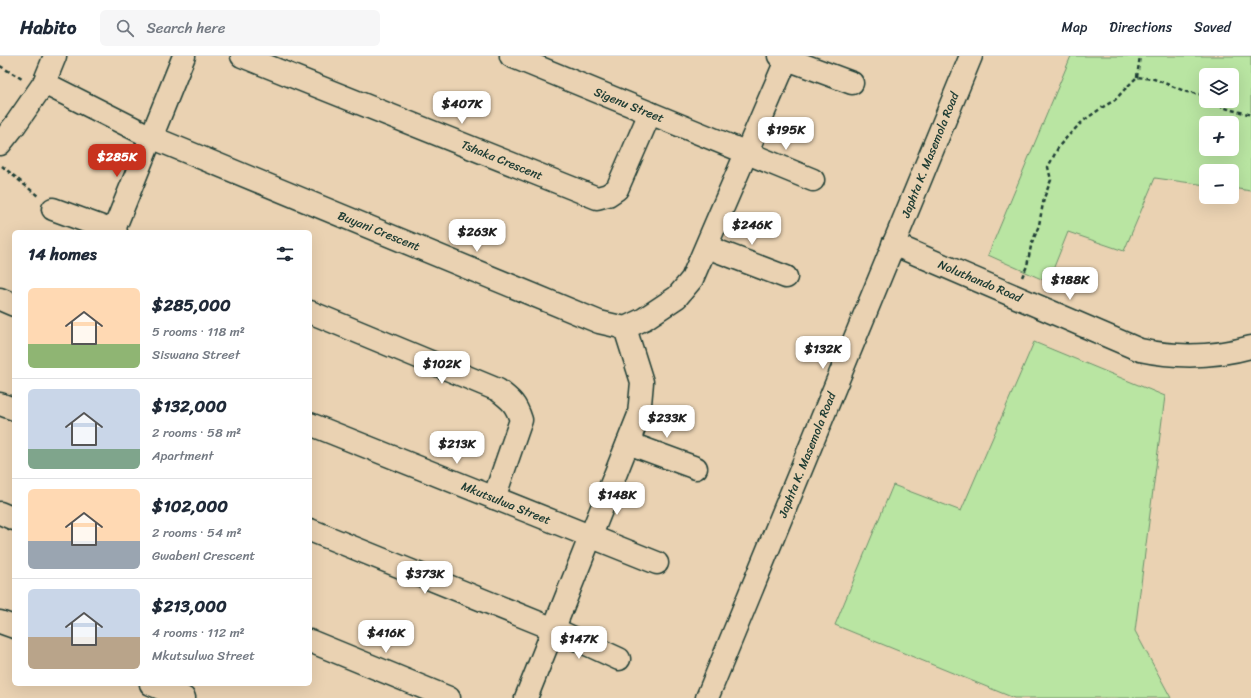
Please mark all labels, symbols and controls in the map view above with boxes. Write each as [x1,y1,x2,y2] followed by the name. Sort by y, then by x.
[100,10,380,46] search box
[20,11,76,44] text: Habito
[146,15,225,41] text: Search here
[1061,15,1087,40] text: Map
[1109,15,1172,40] text: Directions
[1194,15,1231,40] text: Saved
[114,17,136,39] icon: search
[1199,68,1239,204] map controls
[1199,68,1239,108] button: layers
[591,81,667,129] street label: Sigenu Street
[894,87,966,222] street label: Japhta K. Masemola Road
[434,91,490,125] pin: $407K
[442,92,482,115] text: $407K
[1199,116,1239,156] button: +
[758,117,814,151] pin: $195K
[767,118,805,141] text: $195K
[458,134,546,186] street label: Tshaka Crescent
[89,144,145,178] pin: $285K
[97,145,137,168] text: $285K
[1199,164,1239,204] button: −
[334,204,424,258] street label: Buyani Crescent
[724,212,780,246] pin: $246K
[732,213,772,236] text: $246K
[449,219,505,253] pin: $263K
[458,220,496,243] text: $263K
[28,239,97,269] text: 14 homes
[274,243,296,265] icon: filters
[934,253,1026,309] street label: Noluthando Road
[1042,267,1098,301] pin: $188K
[1051,268,1089,291] text: $188K
[152,290,231,320] text: $285,000
[60,304,108,352] icon: home
[152,320,245,343] text: 5 rooms · 118 m²
[795,336,851,370] pin: $132K
[805,337,841,360] text: $132K
[152,343,240,366] text: Siswana Street
[414,351,470,385] pin: $102K
[423,352,461,375] text: $102K
[771,387,843,522] street label: Japhta K. Masemola Road
[152,391,227,421] text: $132,000
[60,405,108,453] icon: home
[639,405,695,439] pin: $233K
[648,406,686,429] text: $233K
[152,421,241,444] text: 2 rooms · 58 m²
[429,431,485,465] pin: $213K
[439,432,475,455] text: $213K
[152,444,213,467] text: Apartment
[458,475,554,531] street label: Mkutsulwa Street
[589,482,645,516] pin: $148K
[598,483,636,506] text: $148K
[152,491,228,521] text: $102,000
[60,505,108,553] icon: home
[152,521,242,544] text: 2 rooms · 54 m²
[152,544,255,567] text: Gwabeni Crescent
[397,561,453,595] pin: $373K
[406,562,444,585] text: $373K
[152,591,227,621] text: $213,000
[60,605,108,653] icon: home
[358,620,414,654] pin: $416K
[152,621,245,644] text: 4 rooms · 112 m²
[367,621,405,644] text: $416K
[551,626,607,660] pin: $147K
[560,627,598,650] text: $147K
[152,644,255,667] text: Mkutsulwa Street

